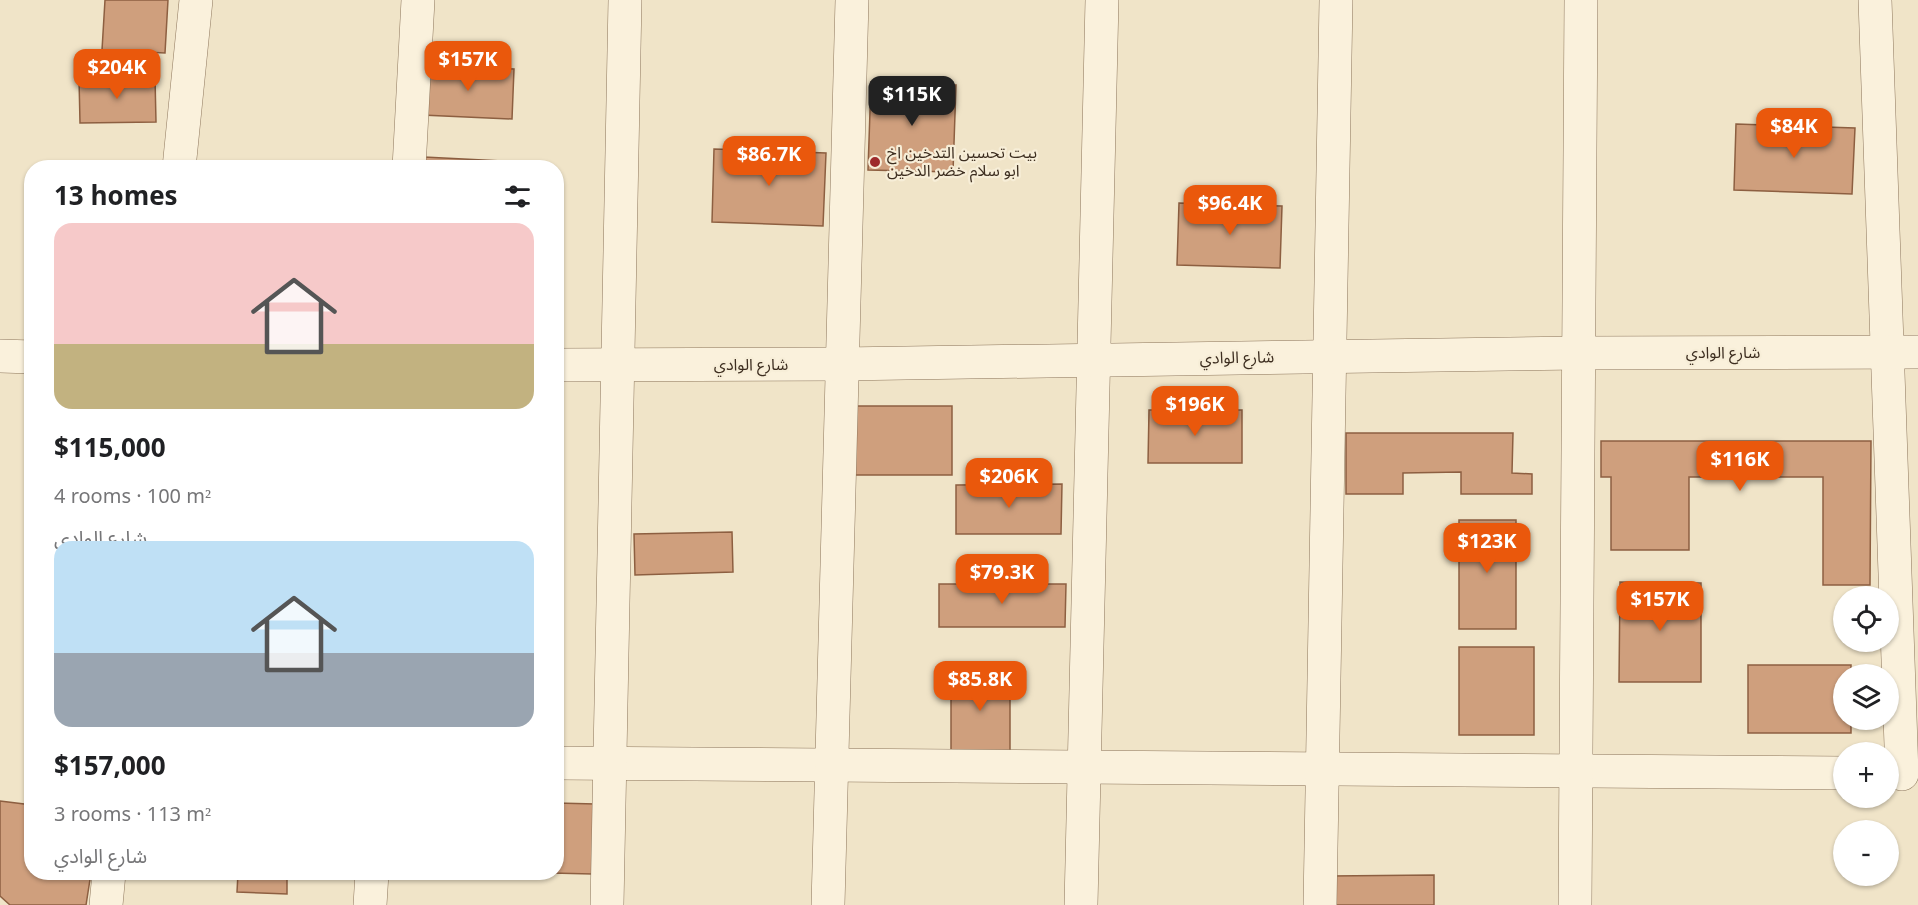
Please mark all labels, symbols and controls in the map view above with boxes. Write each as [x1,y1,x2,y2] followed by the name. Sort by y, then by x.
[438,39,498,81] text: $157K
[426,41,510,92] pin: $157K
[87,47,147,89] text: $204K
[75,49,159,100] pin: $204K
[882,74,942,116] text: $115K
[870,76,954,127] pin: $115K
[1770,106,1818,148] text: $84K
[1758,108,1830,159] pin: $84K
[737,134,801,176] text: $86.7K
[720,136,818,187] pin: $86.7K
[887,136,1037,188] place label: بيت تحسين التدخين اخ ابو سلام خضر الدخين
[868,155,882,169] marker: بيت تحسين التدخين اخ ابو سلام خضر الدخين
[54,169,178,224] text: 13 homes
[501,180,534,213] icon: filters
[1198,183,1262,225] text: $96.4K
[1181,185,1279,236] pin: $96.4K
[240,262,348,370] icon: home
[1686,336,1760,370] street label: شارع الوادي
[1199,340,1275,376] street label: شارع الوادي
[714,348,788,382] street label: شارع الوادي
[1165,384,1225,426] text: $196K
[1153,386,1237,437] pin: $196K
[54,421,166,476] text: $115,000
[1710,439,1770,481] text: $116K
[1698,441,1782,492] pin: $116K
[979,456,1039,498] text: $206K
[967,458,1051,509] pin: $206K
[54,476,211,518] text: 4 rooms · 100 m²
[54,518,147,560] text: شارع الوادي
[1457,521,1517,563] text: $123K
[1445,523,1529,574] pin: $123K
[970,552,1034,594] text: $79.3K
[953,554,1051,605] pin: $79.3K
[1630,579,1690,621] text: $157K
[240,580,348,688] icon: home
[1618,581,1702,632] pin: $157K
[1833,586,1899,886] map controls
[1833,586,1899,652] button: locate
[948,659,1012,701] text: $85.8K
[931,661,1029,712] pin: $85.8K
[1833,664,1899,730] button: layers
[54,739,166,794] text: $157,000
[1833,742,1899,808] button: +
[54,794,211,836] text: 3 rooms · 113 m²
[1833,820,1899,886] button: −
[54,836,147,878] text: شارع الوادي

